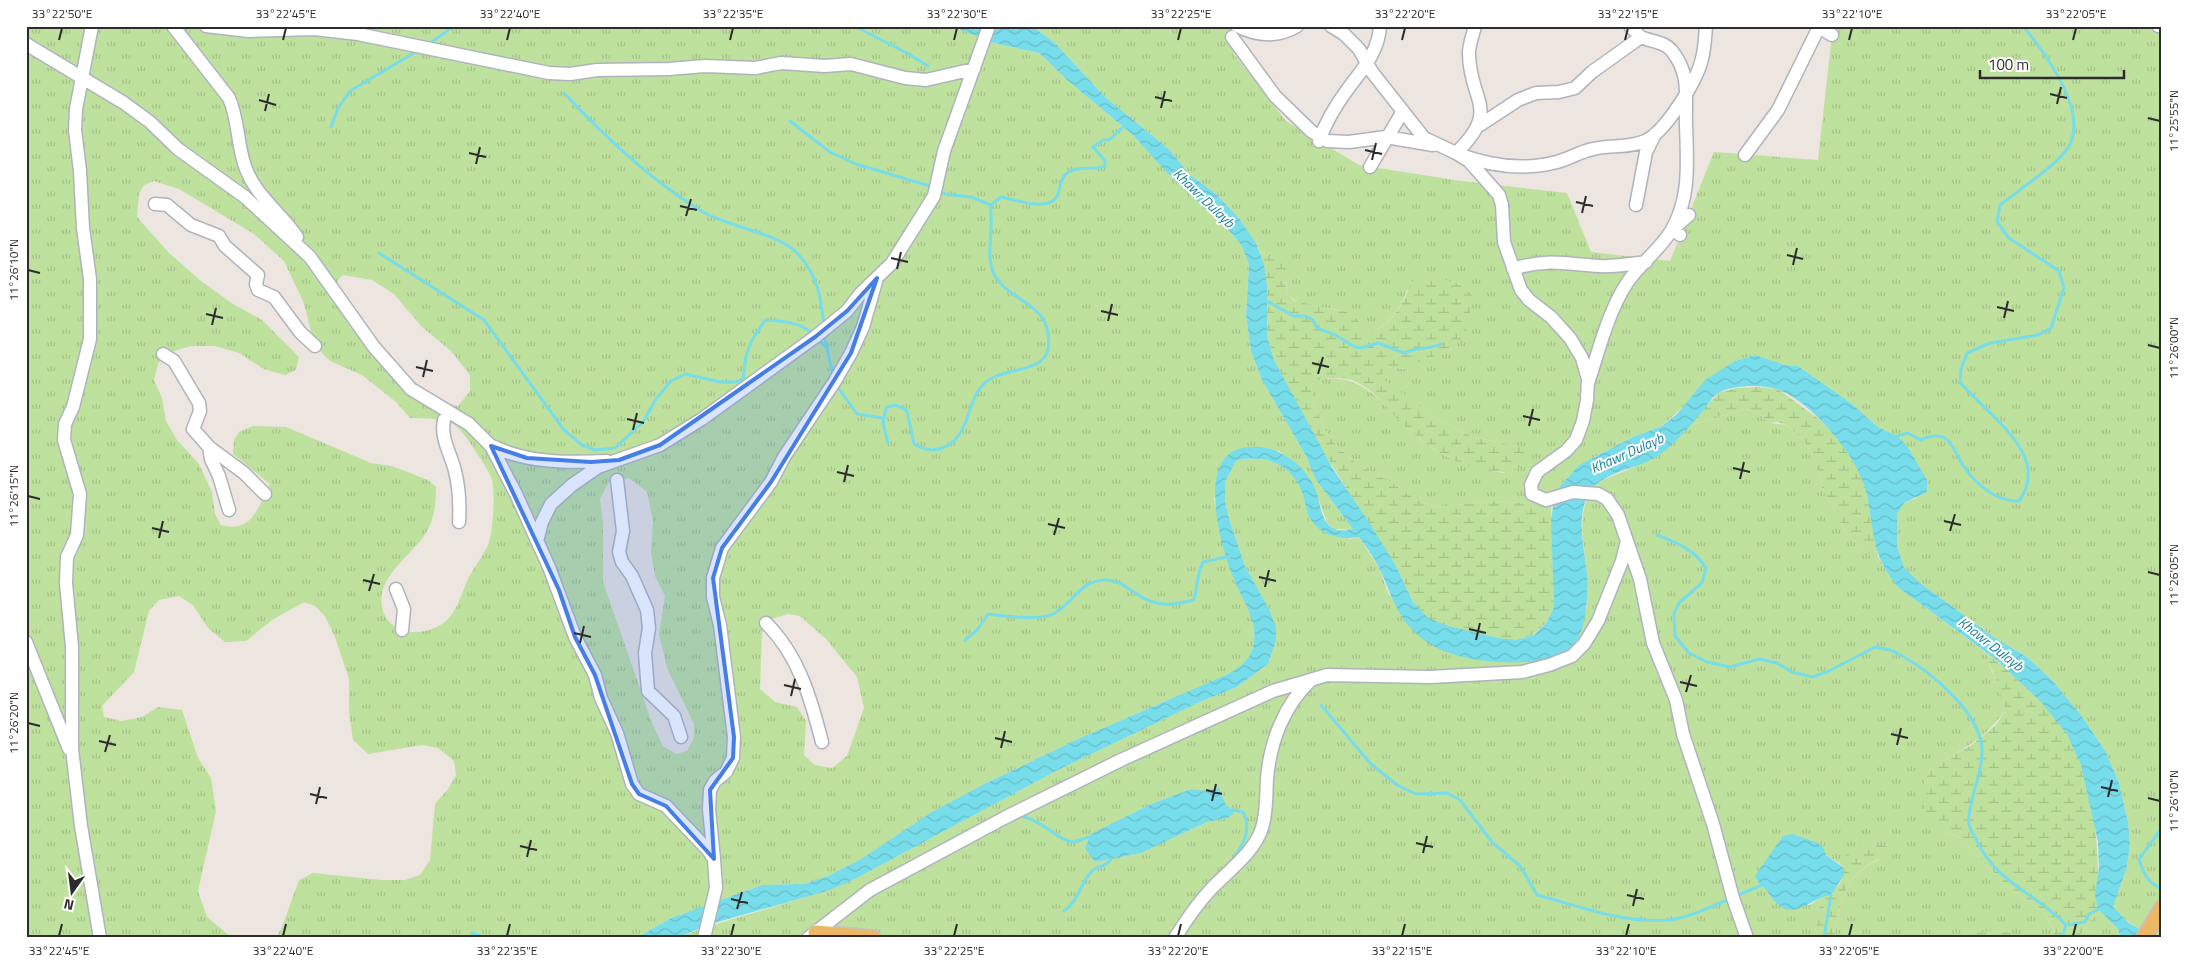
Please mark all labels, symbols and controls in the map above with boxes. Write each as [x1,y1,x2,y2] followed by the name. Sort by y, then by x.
[32,4,93,23] text: 33°22'50"E
[256,4,317,23] text: 33°22'45"E
[480,4,541,23] text: 33°22'40"E
[703,4,764,23] text: 33°22'35"E
[927,4,988,23] text: 33°22'30"E
[1151,4,1212,23] text: 33°22'25"E
[1375,4,1436,23] text: 33°22'20"E
[1598,4,1659,23] text: 33°22'15"E
[1822,4,1883,23] text: 33°22'10"E
[2046,4,2107,23] text: 33°22'05"E
[1980,48,2124,80] scale bar
[1988,53,2029,76] text: 100 m
[2164,90,2183,152] text: 11°25'55"N
[1169,163,1240,233] water label: Khawr Dulayb
[4,239,23,301] text: 11°26'10"N
[2164,317,2183,379] text: 11°26'00"N
[1587,427,1668,478] water label: Khawr Dulayb
[4,465,23,527] text: 11°26'15"N
[2164,544,2183,606] text: 11°26'05"N
[1954,611,2029,676] water label: Khawr Dulayb
[4,692,23,754] text: 11°26'20"N
[2164,770,2183,832] text: 11°26'10"N
[48,866,98,916] north arrow
[61,894,76,916] text: N
[29,941,90,960] text: 33°22'45"E
[253,941,314,960] text: 33°22'40"E
[477,941,538,960] text: 33°22'35"E
[701,941,762,960] text: 33°22'30"E
[924,941,985,960] text: 33°22'25"E
[1148,941,1209,960] text: 33°22'20"E
[1372,941,1433,960] text: 33°22'15"E
[1596,941,1657,960] text: 33°22'10"E
[1819,941,1880,960] text: 33°22'05"E
[2043,941,2104,960] text: 33°22'00"E

